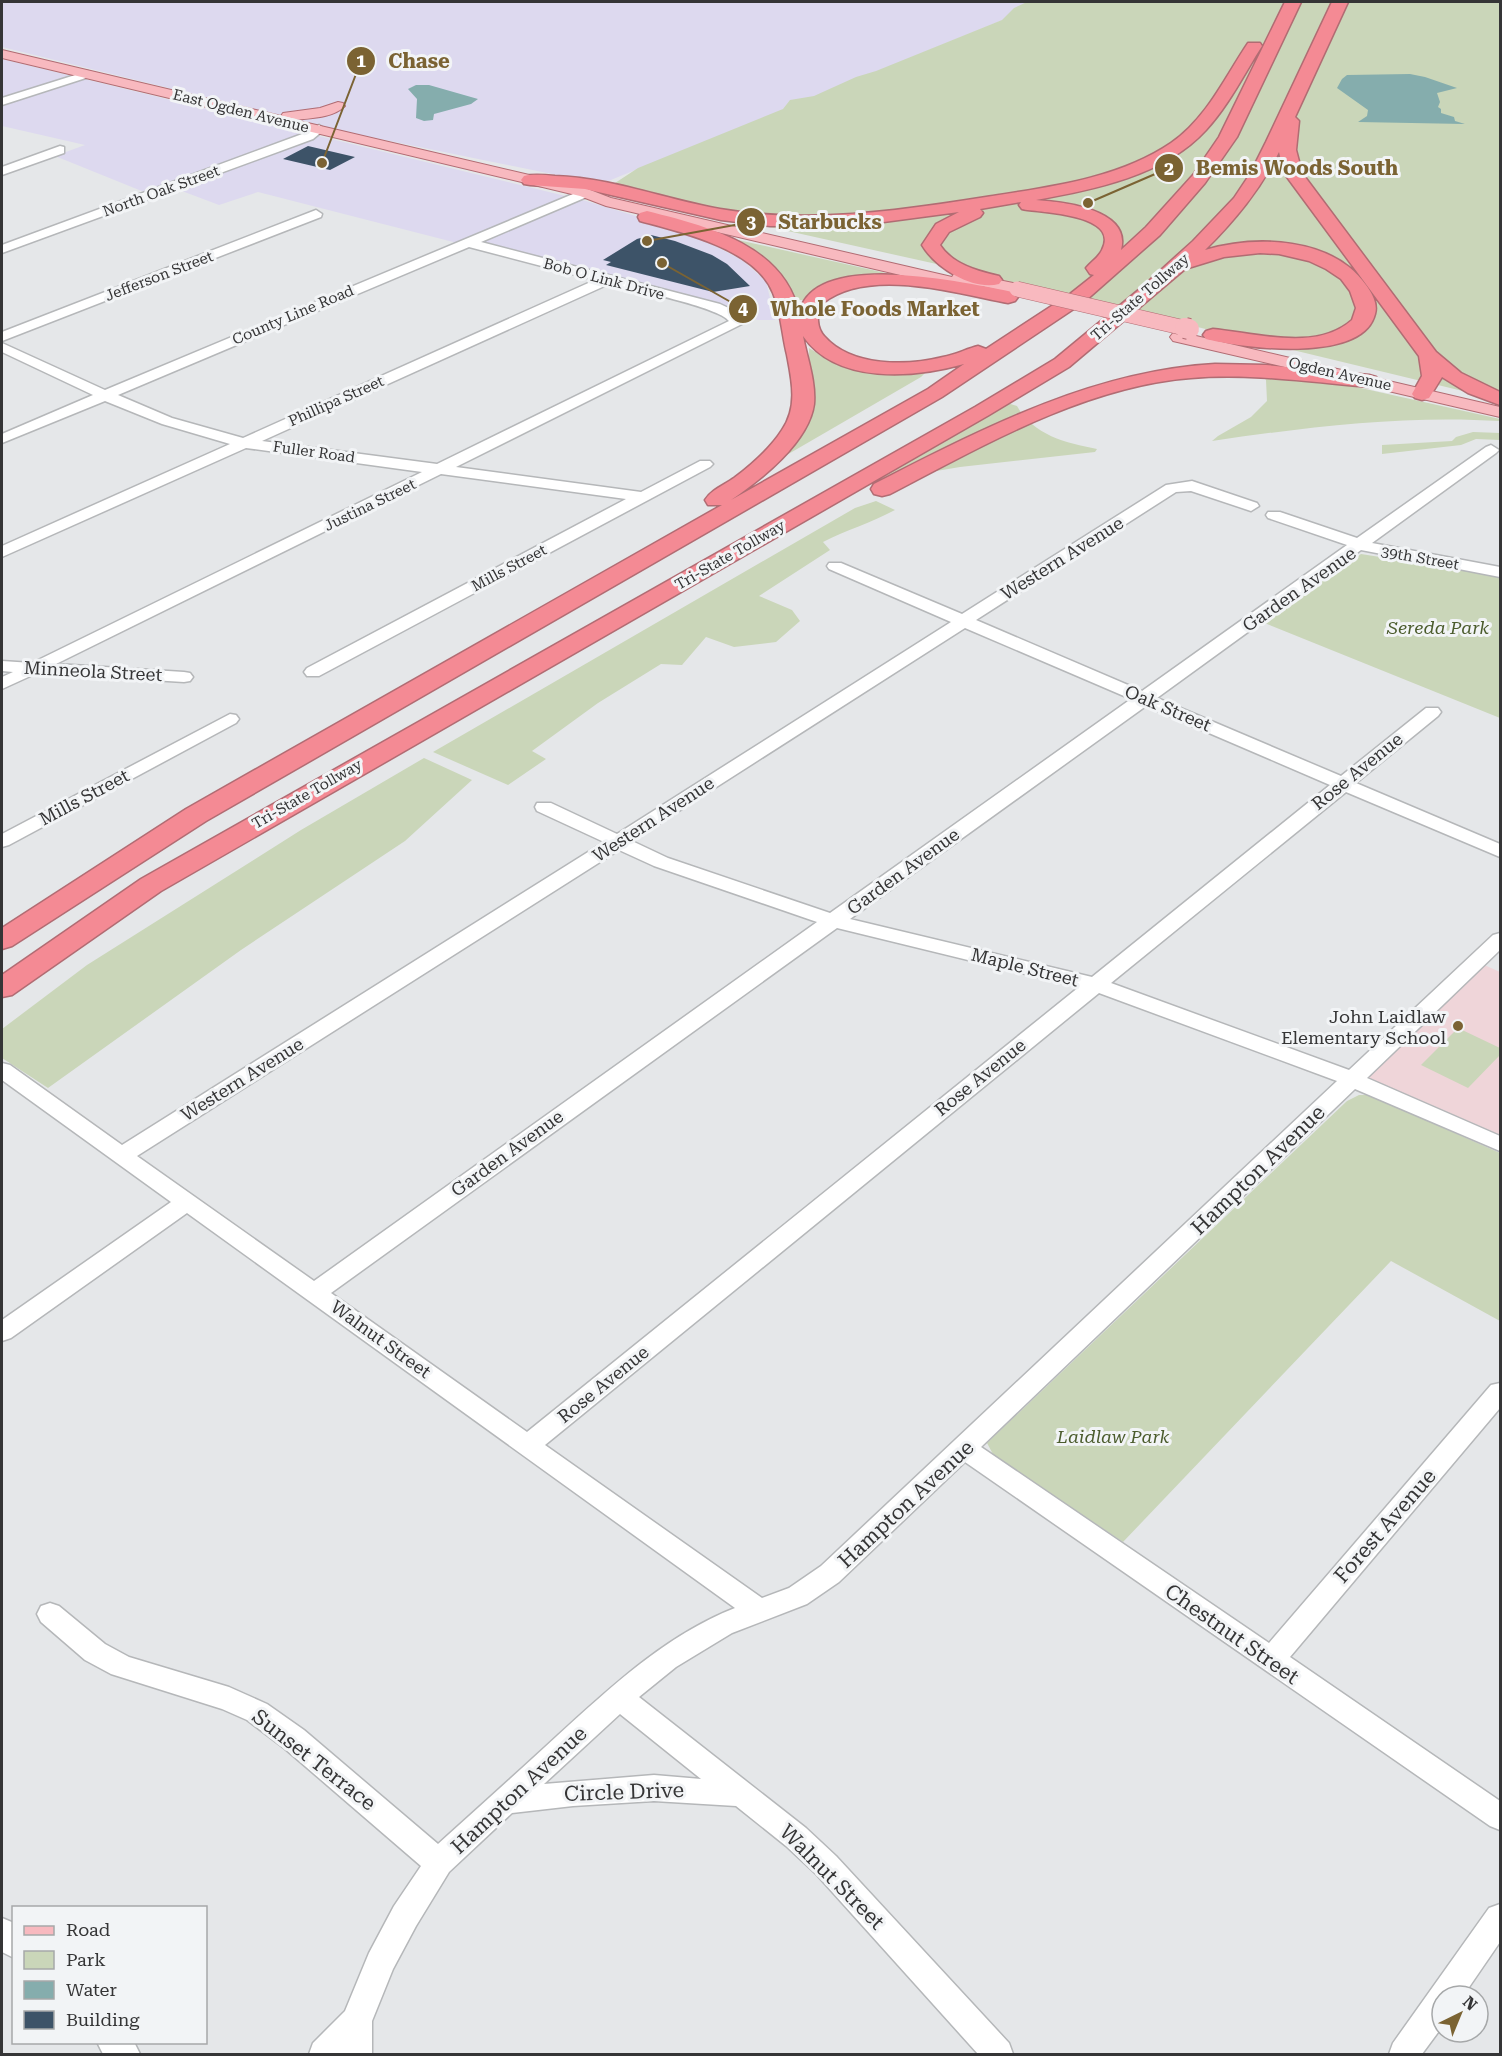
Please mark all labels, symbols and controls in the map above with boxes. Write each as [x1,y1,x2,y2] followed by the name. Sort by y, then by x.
[346,42,462,80] callout: Chase
[388,49,450,73] text: Chase
[356,50,366,71] text: 1
[171,85,311,137] street label: East Ogden Avenue
[1154,149,1410,187] callout: Bemis Woods South
[1196,156,1399,180] text: Bemis Woods South
[1164,158,1174,179] text: 2
[100,161,222,220] street label: North Oak Street
[736,203,894,241] callout: Starbucks
[778,210,882,234] text: Starbucks
[746,211,756,232] text: 3
[102,247,216,305] street label: Jefferson Street
[1087,249,1193,344] street label: Tri-State Tollway
[542,254,666,304] street label: Bob O Link Drive
[230,281,357,349] street label: County Line Road
[728,290,992,328] callout: Whole Foods Market
[770,297,980,321] text: Whole Foods Market
[738,298,748,319] text: 4
[1287,353,1393,395] street label: Ogden Avenue
[285,372,387,430] street label: Phillipa Street
[272,437,357,467] street label: Fuller Road
[321,475,419,535] street label: Justina Street
[997,512,1127,604] street label: Western Avenue
[672,516,788,594] street label: Tri-State Tollway
[468,541,550,595] street label: Mills Street
[1238,542,1360,636] street label: Garden Avenue
[1380,542,1461,574] street label: 39th Street
[1386,617,1489,638] park label: Sereda Park
[23,657,163,685] street label: Minneola Street
[1122,680,1215,736] street label: Oak Street
[1307,728,1407,814] street label: Rose Avenue
[249,755,365,833] street label: Tri-State Tollway
[35,764,133,829] street label: Mills Street
[588,772,718,866] street label: Western Avenue
[843,823,963,919] street label: Garden Avenue
[969,943,1081,991] street label: Maple Street
[1281,1006,1446,1048] place label: John Laidlaw Elementary School
[1451,1019,1465,1033] marker: John Laidlaw Elementary School
[177,1033,307,1125] street label: Western Avenue
[930,1034,1030,1120] street label: Rose Avenue
[1186,1100,1330,1240] street label: Hampton Avenue
[447,1105,567,1201] street label: Garden Avenue
[327,1296,435,1382] street label: Walnut Street
[553,1341,653,1427] street label: Rose Avenue
[1056,1426,1170,1447] park label: Laidlaw Park
[833,1435,979,1573] street label: Hampton Avenue
[1329,1464,1441,1588] street label: Forest Avenue
[1160,1579,1304,1689] street label: Chestnut Street
[248,1704,380,1816] street label: Sunset Terrace
[446,1721,592,1859] street label: Hampton Avenue
[563,1778,685,1806] street label: Circle Drive
[775,1820,889,1934] street label: Walnut Street
[12,1906,207,2044] legend
[66,1919,111,1940] text: Road
[66,1949,106,1970] text: Park
[66,1979,117,2000] text: Water
[1430,1984,1490,2044] north arrow
[1459,1992,1481,2015] text: N
[66,2009,140,2030] text: Building

